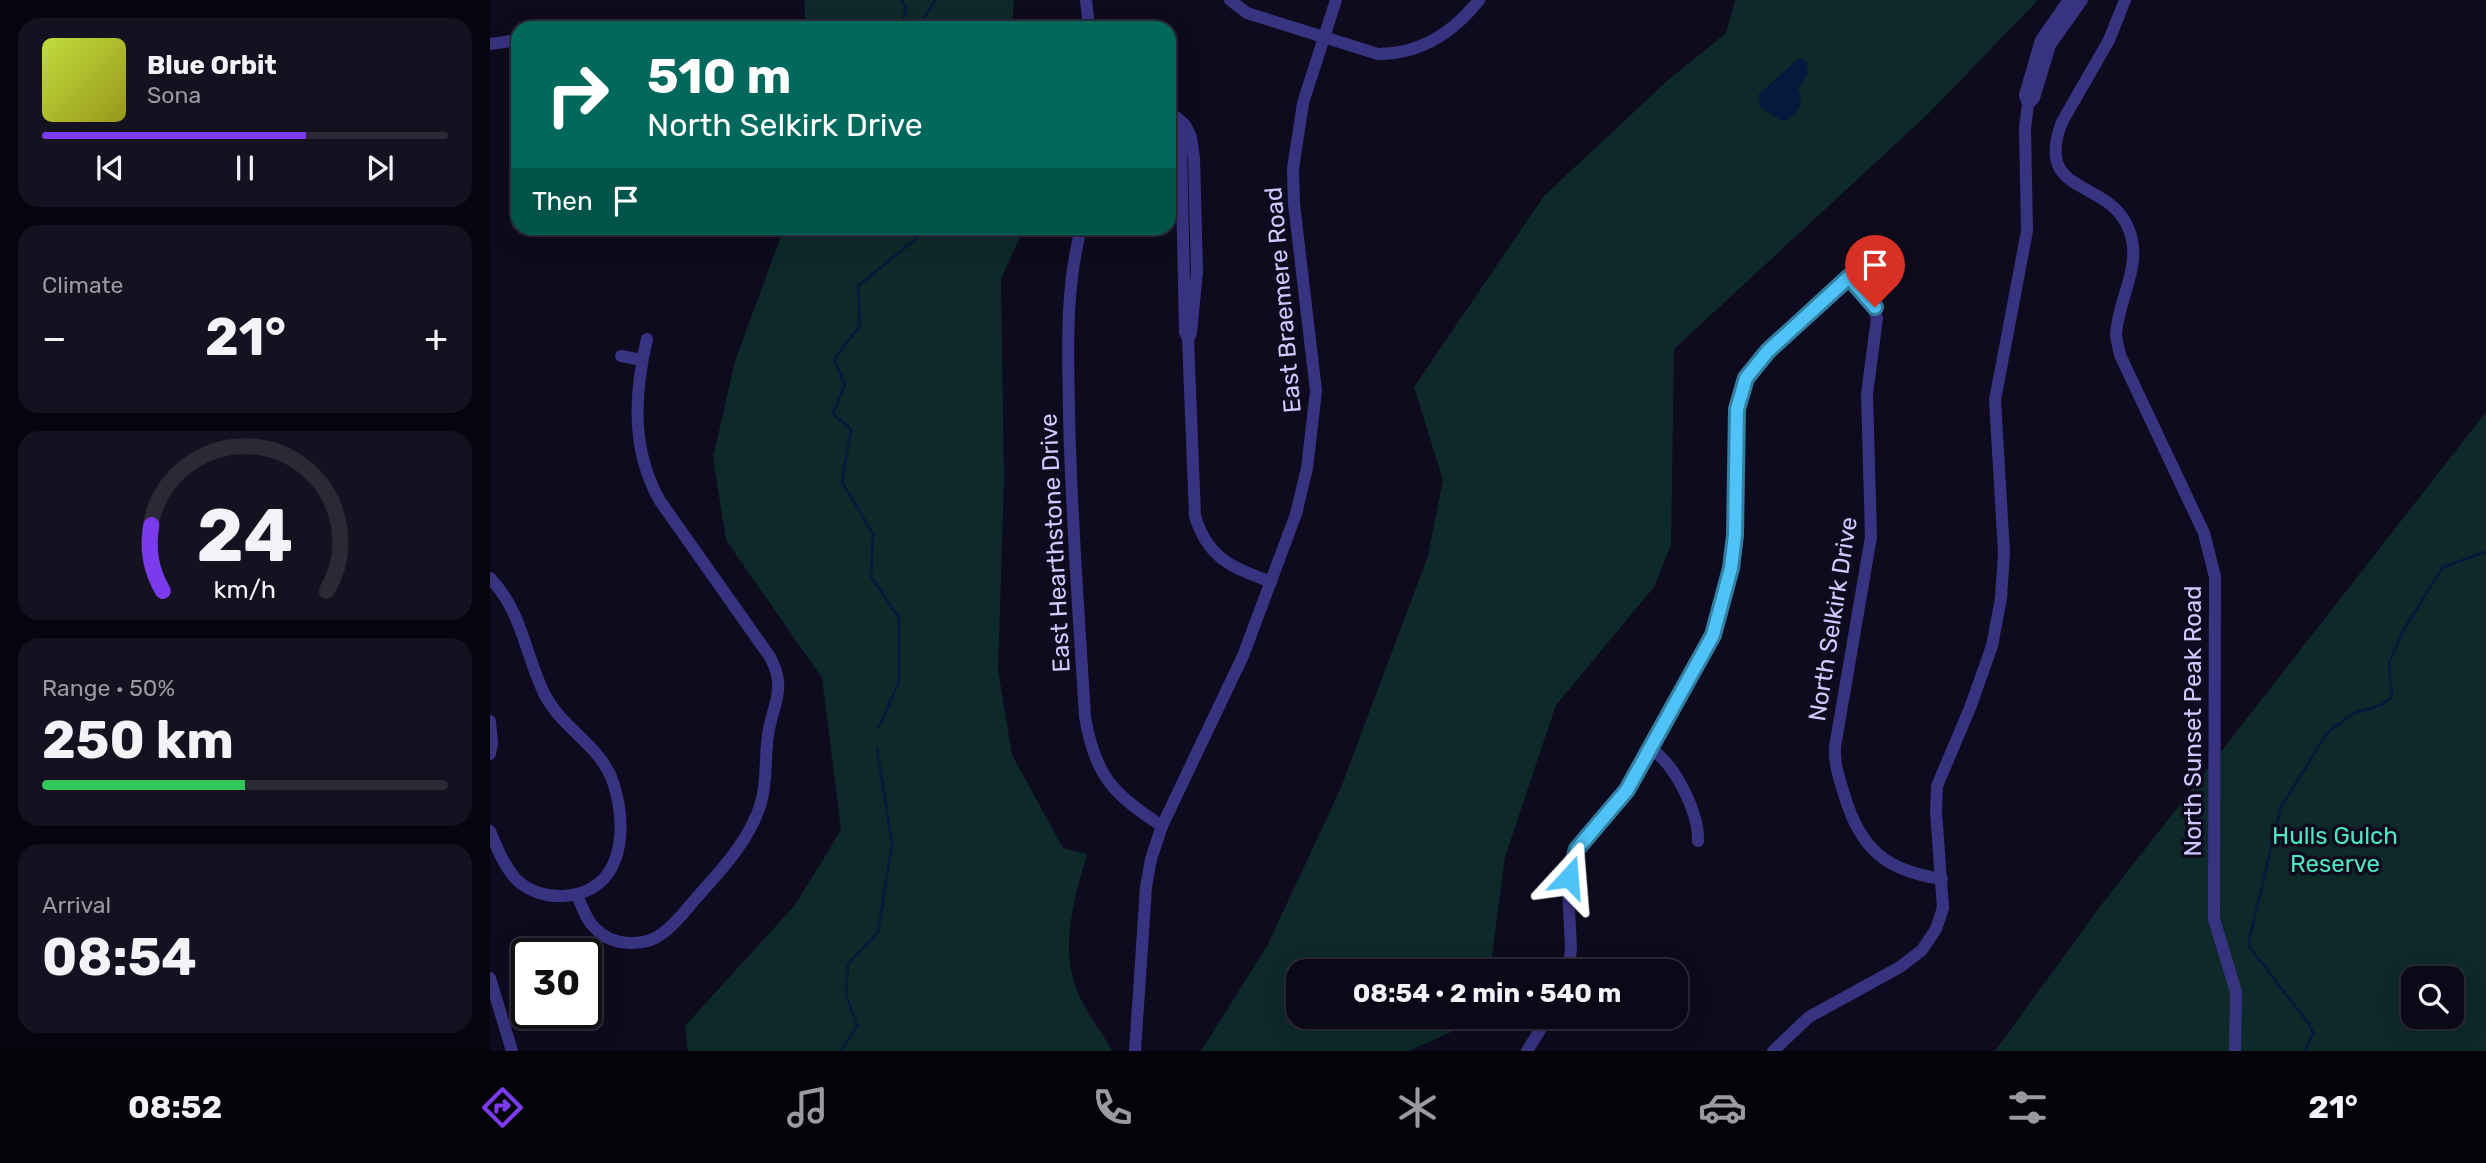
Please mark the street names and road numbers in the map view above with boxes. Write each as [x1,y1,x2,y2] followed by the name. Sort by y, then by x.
[1259,186,1307,414] street label: East Braemere Road
[1034,413,1076,673] street label: East Hearthstone Drive
[1803,515,1863,723] street label: North Selkirk Drive
[2179,585,2207,857] street label: North Sunset Peak Road

